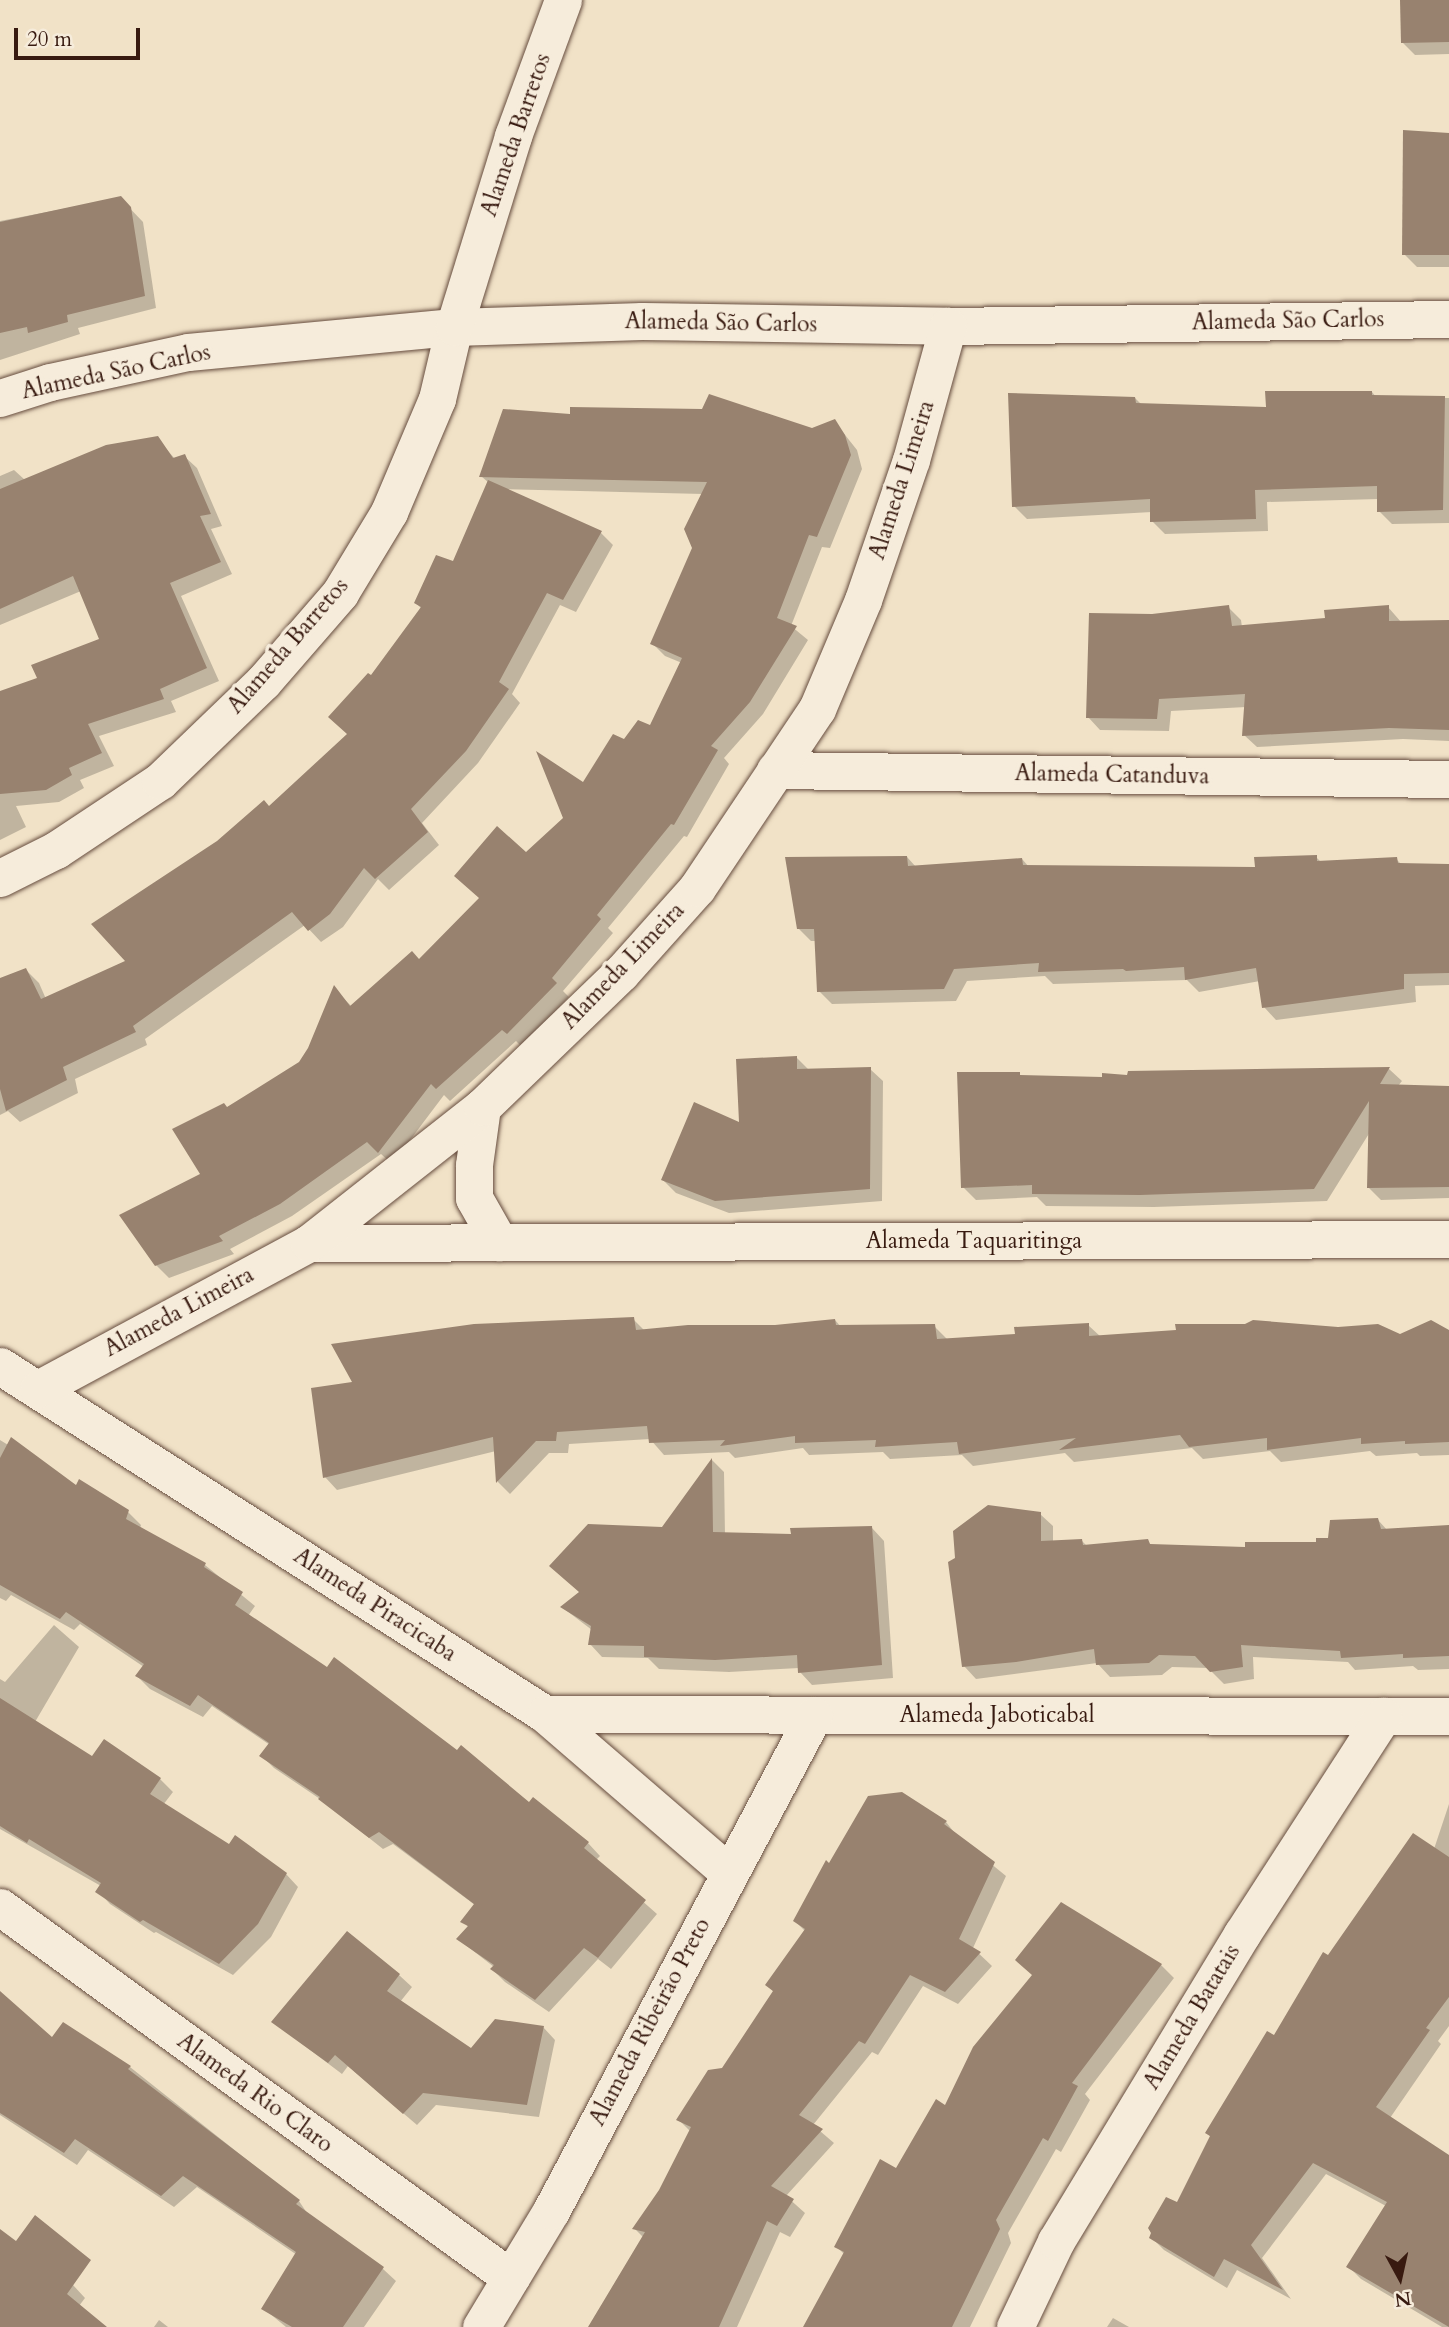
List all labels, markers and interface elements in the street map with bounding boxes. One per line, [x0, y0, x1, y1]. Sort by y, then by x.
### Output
scale bar [18, 14, 144, 58]
text: 20 m [27, 25, 72, 54]
street label: Alameda Barretos [475, 50, 557, 220]
street label: Alameda São Carlos [1192, 306, 1384, 336]
street label: Alameda São Carlos [625, 308, 817, 338]
street label: Alameda São Carlos [19, 338, 213, 406]
street label: Alameda Limeira [863, 397, 941, 563]
street label: Alameda Barretos [222, 573, 354, 719]
street label: Alameda Catanduva [1014, 760, 1210, 790]
street label: Alameda Limeira [556, 897, 690, 1035]
street label: Alameda Taquaritinga [866, 1227, 1082, 1255]
street label: Alameda Limeira [99, 1261, 259, 1363]
street label: Alameda Piracicaba [288, 1542, 462, 1668]
street label: Alameda Jaboticabal [899, 1701, 1095, 1729]
street label: Alameda Ribeirão Preto [584, 1913, 716, 2131]
street label: Alameda Batatais [1138, 1939, 1246, 2095]
street label: Alameda Rio Claro [172, 2027, 338, 2159]
north arrow [1365, 2243, 1435, 2313]
text: N [1393, 2285, 1413, 2313]

